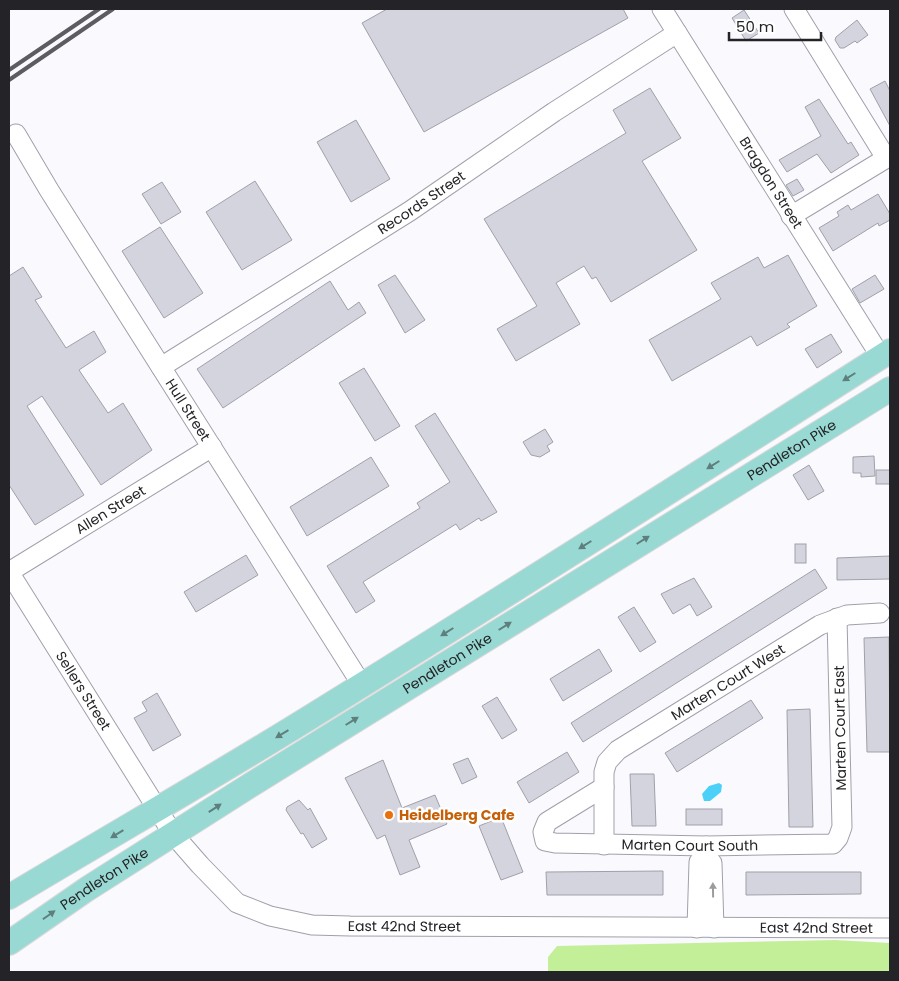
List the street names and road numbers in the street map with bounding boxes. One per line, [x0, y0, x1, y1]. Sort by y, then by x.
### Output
street label: Bragdon Street [735, 133, 808, 232]
street label: Records Street [374, 166, 469, 239]
street label: Hull Street [161, 375, 215, 445]
street label: Pendleton Pike [743, 415, 840, 485]
street label: Allen Street [72, 480, 149, 539]
street label: Pendleton Pike [399, 628, 496, 698]
street label: Marten Court West [667, 639, 789, 725]
street label: Sellers Street [51, 647, 116, 734]
street label: Marten Court East [829, 665, 851, 791]
street label: Marten Court South [622, 834, 758, 856]
street label: Pendleton Pike [56, 842, 153, 915]
street label: East 42nd Street [348, 916, 461, 936]
street label: East 42nd Street [760, 918, 873, 938]

